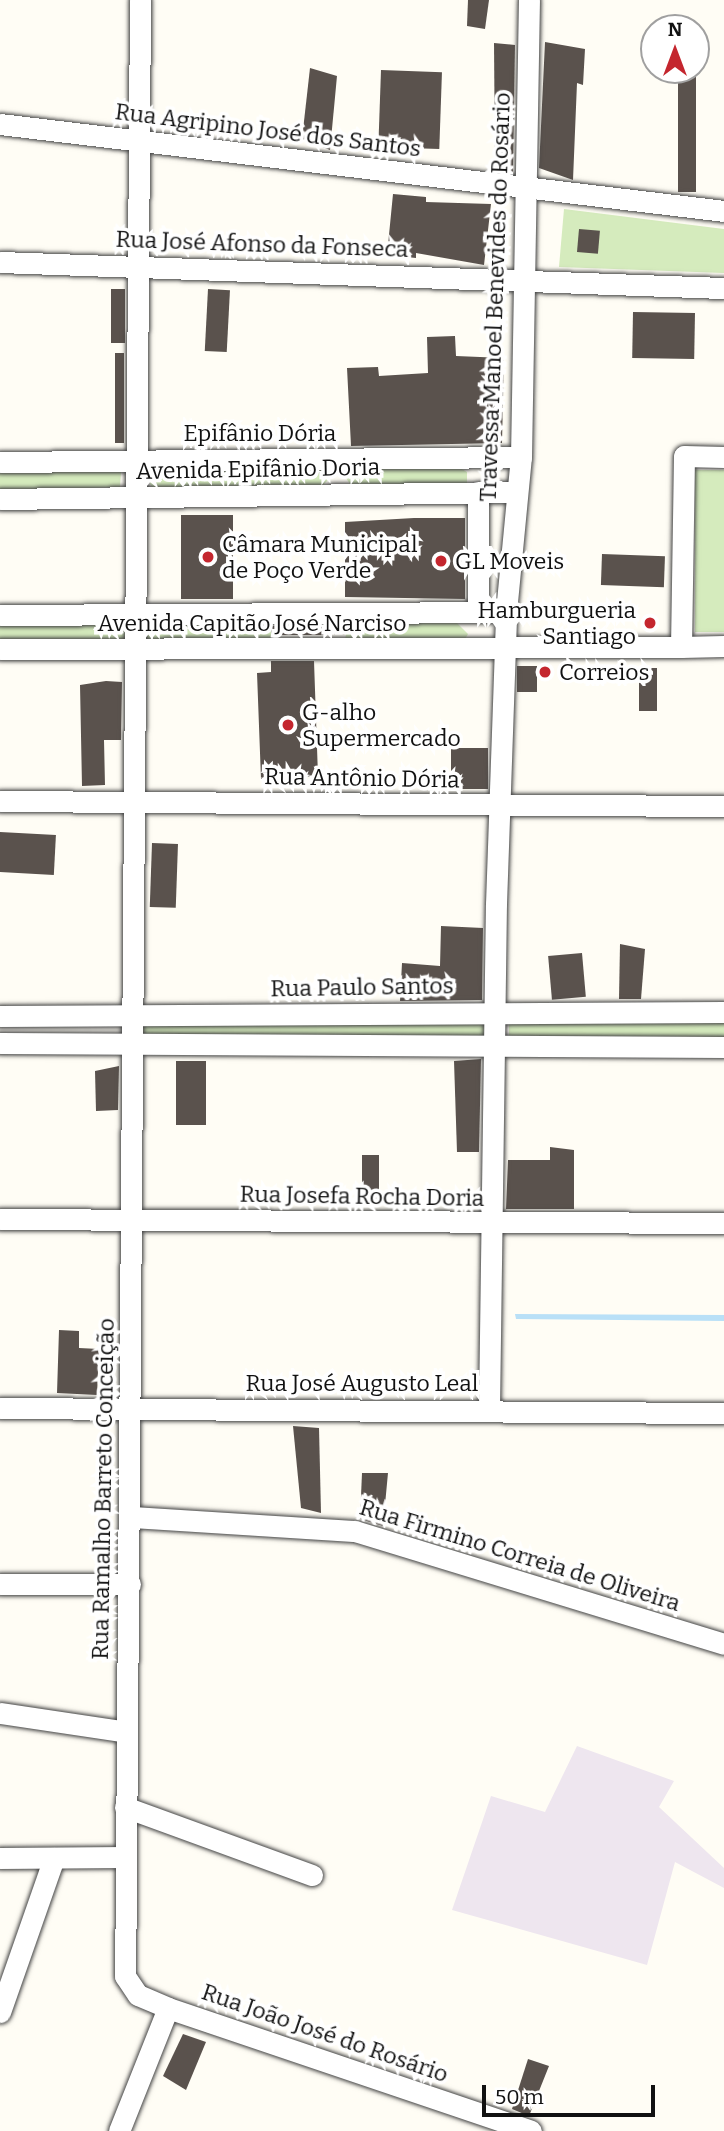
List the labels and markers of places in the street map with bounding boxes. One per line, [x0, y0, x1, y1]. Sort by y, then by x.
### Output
place label: Câmara Municipal de Poço Verde [222, 530, 418, 584]
place label: GL Moveis [455, 547, 564, 575]
marker: Câmara Municipal de Poço Verde [200, 549, 216, 565]
marker: GL Moveis [433, 553, 449, 569]
place label: Hamburgueria Santiago [478, 596, 636, 650]
marker: Hamburgueria Santiago [642, 615, 658, 631]
place label: Correios [559, 658, 650, 686]
marker: Correios [537, 664, 553, 680]
place label: G-alho Supermercado [302, 698, 461, 752]
marker: G-alho Supermercado [280, 717, 296, 733]

